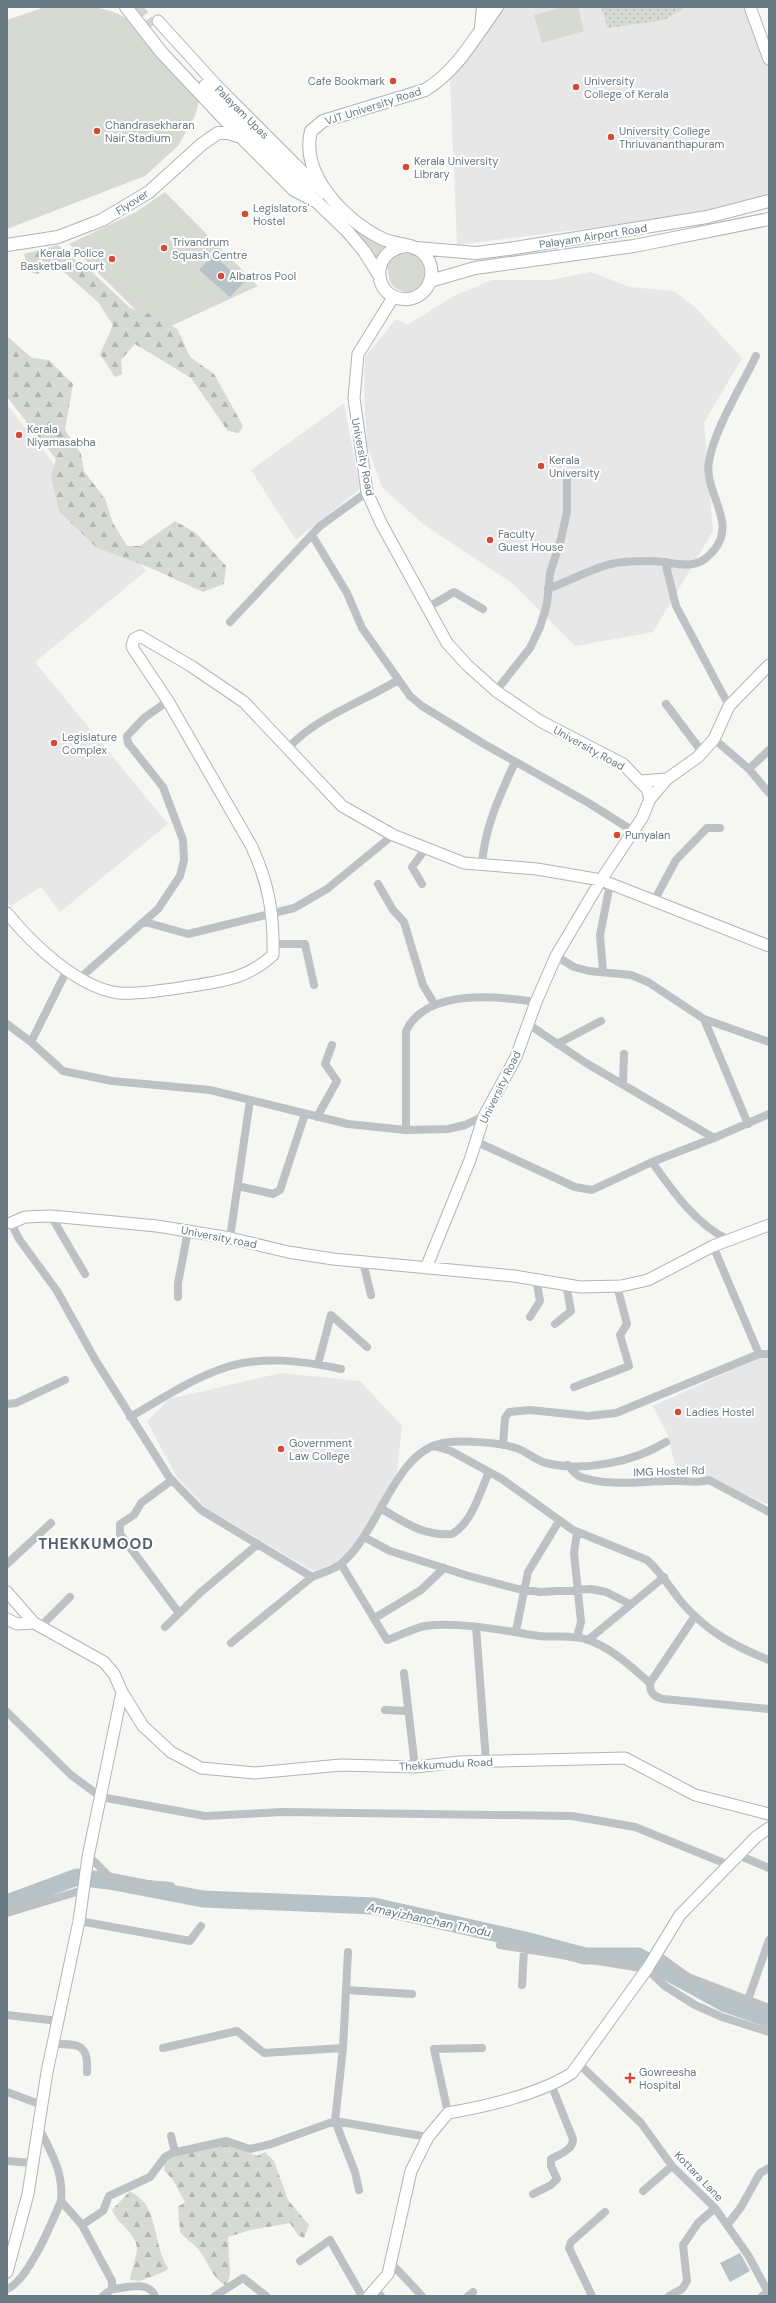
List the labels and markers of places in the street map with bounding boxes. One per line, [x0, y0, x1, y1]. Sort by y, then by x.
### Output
place label: Cafe Bookmark [308, 74, 385, 88]
place label: University College of Kerala [584, 74, 669, 101]
marker: Cafe Bookmark [388, 76, 398, 86]
marker: University College of Kerala [571, 82, 581, 92]
place label: Chandrasekharan Nair Stadium [105, 118, 194, 145]
place label: University College Thriuvananthapuram [619, 124, 724, 151]
marker: Chandrasekharan Nair Stadium [92, 126, 102, 136]
marker: University College Thriuvananthapuram [606, 132, 616, 142]
place label: Kerala University Library [414, 154, 498, 181]
marker: Kerala University Library [401, 162, 411, 172]
place label: Legislators' Hostel [253, 201, 310, 228]
marker: Legislators' Hostel [240, 209, 250, 219]
place label: Trivandrum Squash Centre [172, 235, 247, 262]
marker: Trivandrum Squash Centre [159, 243, 169, 253]
place label: Kerala Police Basketball Court [21, 246, 104, 273]
marker: Kerala Police Basketball Court [107, 254, 117, 264]
place label: Albatros Pool [229, 269, 296, 283]
marker: Albatros Pool [216, 271, 226, 281]
place label: Kerala Niyamasabha [27, 422, 96, 449]
marker: Kerala Niyamasabha [14, 430, 24, 440]
place label: Kerala University [549, 453, 600, 480]
marker: Kerala University [536, 461, 546, 471]
place label: Faculty Guest House [498, 527, 564, 554]
marker: Faculty Guest House [485, 535, 495, 545]
place label: Legislature Complex [62, 730, 117, 757]
marker: Legislature Complex [49, 738, 59, 748]
place label: Punyalan [625, 828, 670, 842]
marker: Punyalan [612, 830, 622, 840]
place label: Ladies Hostel [686, 1405, 754, 1419]
marker: Ladies Hostel [673, 1407, 683, 1417]
place label: Government Law College [289, 1436, 352, 1463]
marker: Government Law College [276, 1444, 286, 1454]
place label: Gowreesha Hospital [639, 2065, 696, 2092]
marker: Gowreesha Hospital [624, 2072, 636, 2084]

